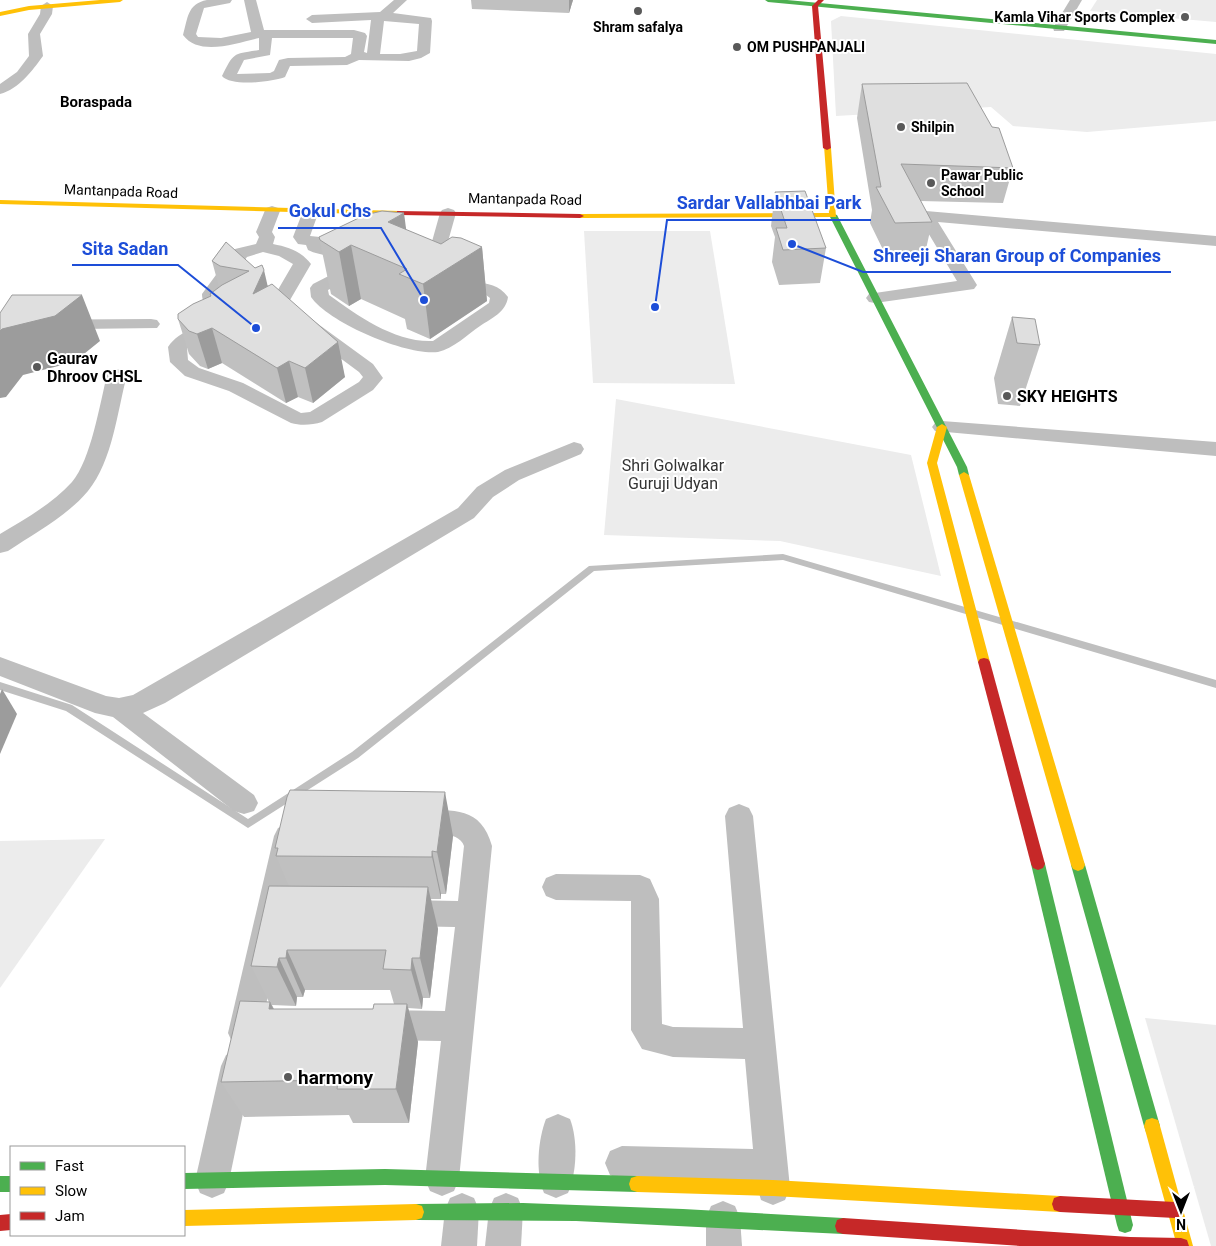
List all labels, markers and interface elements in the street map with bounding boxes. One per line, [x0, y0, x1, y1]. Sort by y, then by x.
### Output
marker: Shram safalya [632, 5, 644, 17]
place label: Kamla Vihar Sports Complex [994, 9, 1176, 25]
marker: Kamla Vihar Sports Complex [1179, 11, 1191, 23]
place label: Shram safalya [593, 19, 683, 35]
place label: OM PUSHPANJALI [747, 39, 865, 55]
marker: OM PUSHPANJALI [731, 41, 743, 53]
district label: Boraspada [60, 93, 132, 111]
place label: Shilpin [911, 119, 954, 135]
marker: Shilpin [895, 121, 907, 133]
place label: Pawar Public School [941, 167, 1023, 199]
marker: Pawar Public School [925, 177, 937, 189]
street label: Mantanpada Road [64, 181, 178, 201]
callout: Sardar Vallabhbai Park [667, 187, 871, 220]
street label: Mantanpada Road [468, 190, 582, 208]
text: Sardar Vallabhbai Park [677, 192, 862, 213]
callout: Gokul Chs [278, 195, 381, 228]
text: Gokul Chs [289, 200, 371, 221]
callout: Sita Sadan [72, 232, 178, 265]
text: Sita Sadan [82, 238, 168, 259]
callout: Shreeji Sharan Group of Companies [863, 239, 1171, 272]
text: Shreeji Sharan Group of Companies [873, 245, 1161, 266]
place label: Gaurav Dhroov CHSL [47, 349, 143, 386]
marker: Gaurav Dhroov CHSL [31, 361, 43, 373]
place label: SKY HEIGHTS [1017, 387, 1118, 406]
marker: SKY HEIGHTS [1001, 390, 1013, 402]
park label: Shri Golwalkar Guruji Udyan [622, 456, 725, 493]
place label: harmony [298, 1066, 374, 1089]
marker: harmony [282, 1071, 294, 1083]
legend [10, 1146, 185, 1236]
text: Fast [55, 1157, 84, 1175]
text: Slow [55, 1182, 87, 1200]
north arrow [1156, 1186, 1206, 1236]
text: Jam [55, 1207, 85, 1225]
text: N [1176, 1216, 1186, 1232]

